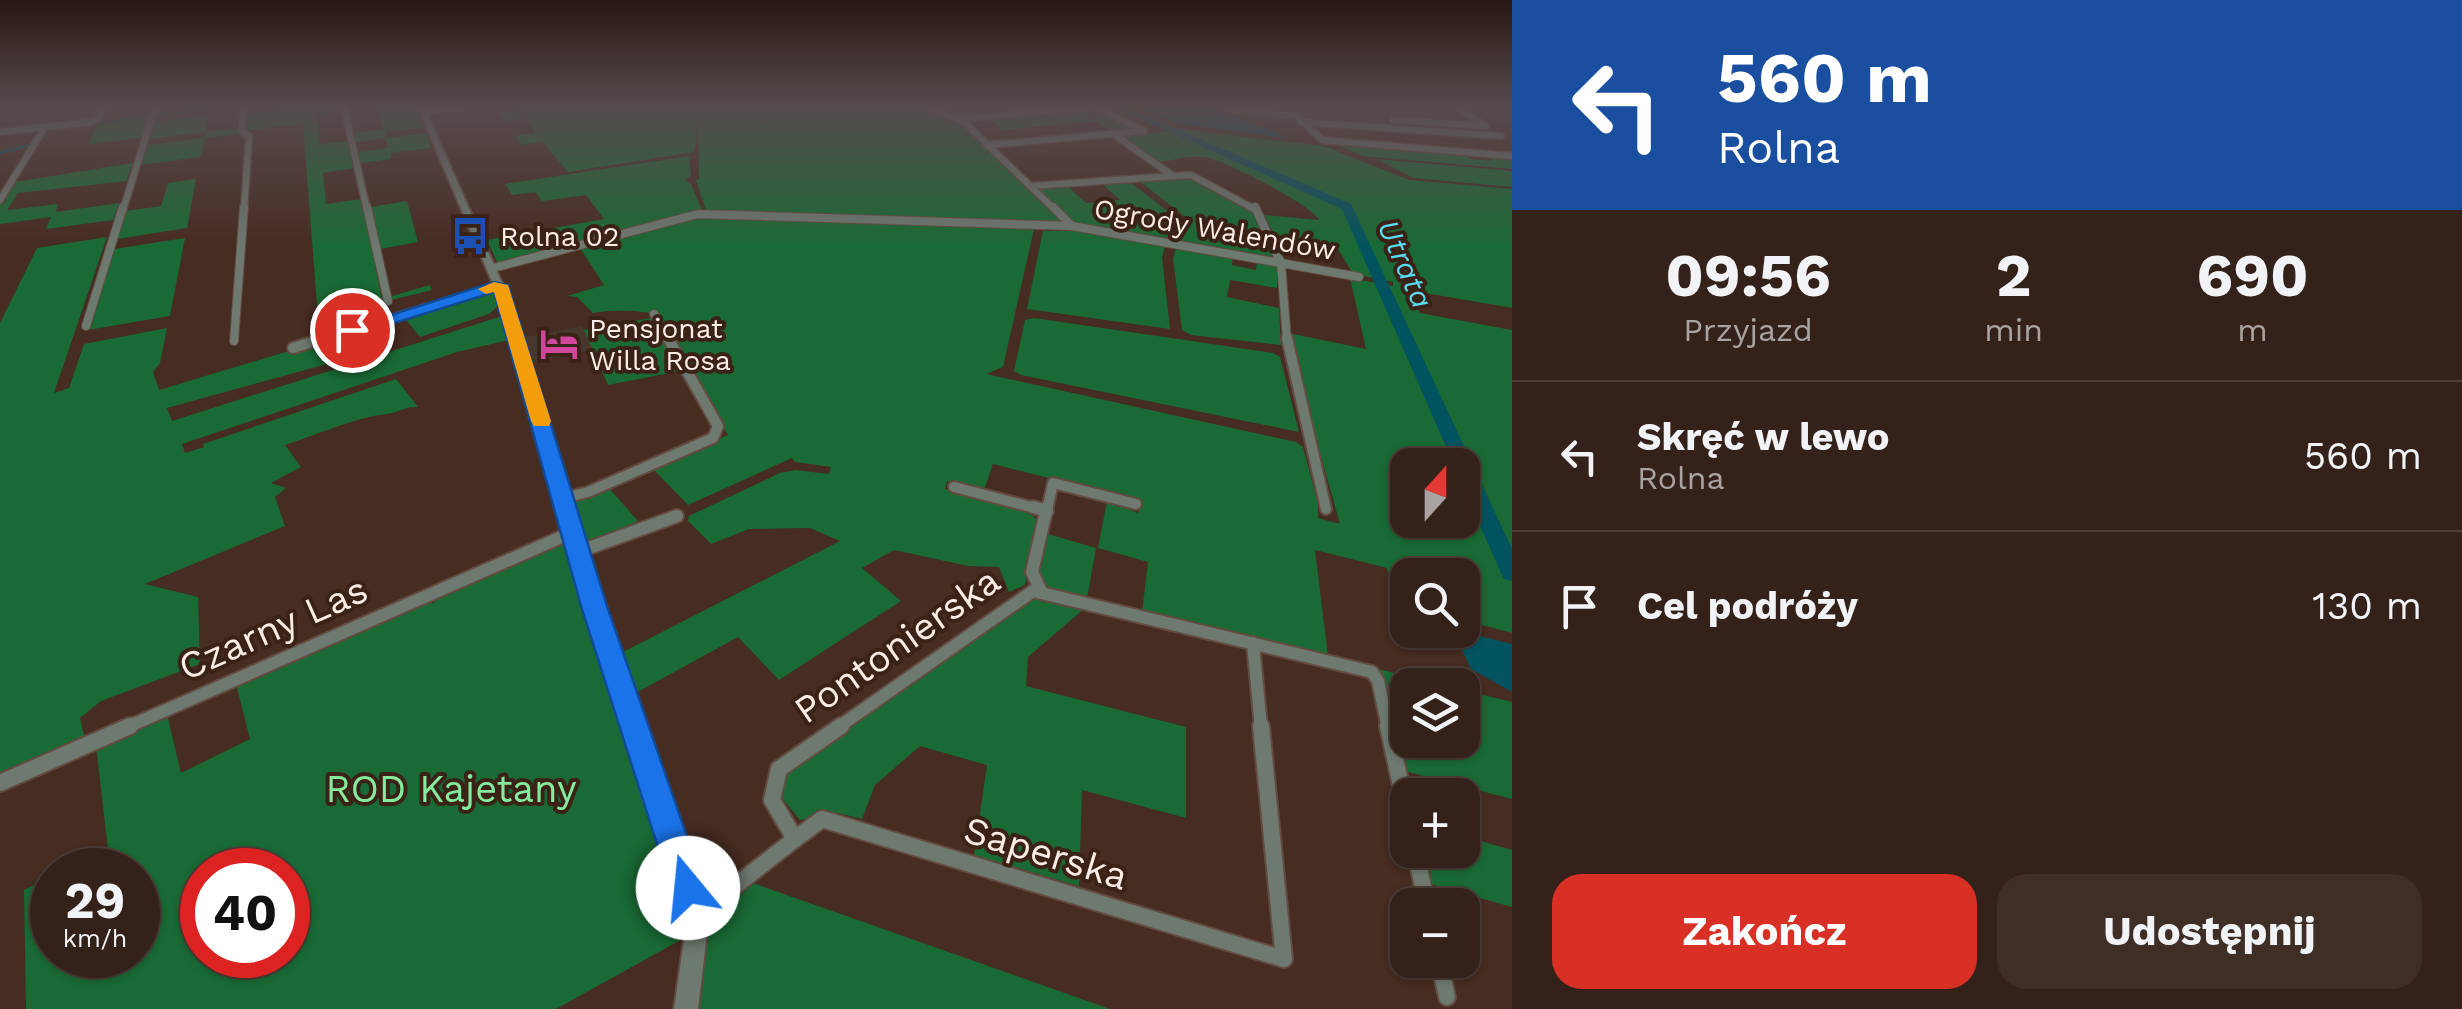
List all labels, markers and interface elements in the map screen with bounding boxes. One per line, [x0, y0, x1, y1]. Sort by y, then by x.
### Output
text: 560 m [1717, 37, 1932, 119]
icon: left [1552, 40, 1682, 170]
text: Rolna [1717, 121, 1840, 174]
street label: Ogrody Walendów [1092, 192, 1338, 267]
water label: Utrata [1371, 214, 1440, 313]
bus stop icon: Rolna 02 [449, 215, 491, 257]
place label: Rolna 02 [500, 220, 619, 253]
text: 09:56 [1665, 240, 1831, 311]
text: 2 [1996, 240, 2031, 311]
text: 690 [2196, 240, 2309, 311]
pin [310, 288, 395, 373]
icon: arrive [325, 303, 380, 358]
text: Przyjazd [1683, 311, 1813, 349]
text: min [1984, 311, 2043, 349]
text: m [2237, 311, 2268, 349]
place label: Pensjonat Willa Rosa [589, 312, 731, 377]
hotel icon: Pensjonat Willa Rosa [538, 323, 580, 365]
text: Skręć w lewo [1637, 415, 1890, 459]
icon: left [1552, 429, 1607, 484]
text: 560 m [2304, 434, 2422, 478]
north arrow [1390, 448, 1480, 538]
map controls [1390, 448, 1480, 978]
text: Rolna [1637, 459, 1725, 497]
street label: Pontonierska [786, 558, 1008, 732]
button: search [1390, 558, 1480, 648]
street label: Czarny Las [172, 567, 374, 689]
icon: arrive [1552, 579, 1607, 634]
text: Cel podróży [1637, 584, 1858, 628]
text: 130 m [2312, 584, 2422, 628]
button: layers [1390, 668, 1480, 758]
park label: ROD Kajetany [325, 767, 577, 811]
button: + [1390, 778, 1480, 868]
street label: Saperska [959, 807, 1133, 899]
position arrow [636, 836, 740, 940]
speed limit sign: 40 [180, 848, 310, 978]
text: 29 [65, 871, 125, 930]
button: Zakończ [1552, 874, 1977, 989]
button: Udostępnij [1997, 874, 2422, 989]
button: − [1390, 888, 1480, 978]
text: km/h [63, 924, 127, 953]

